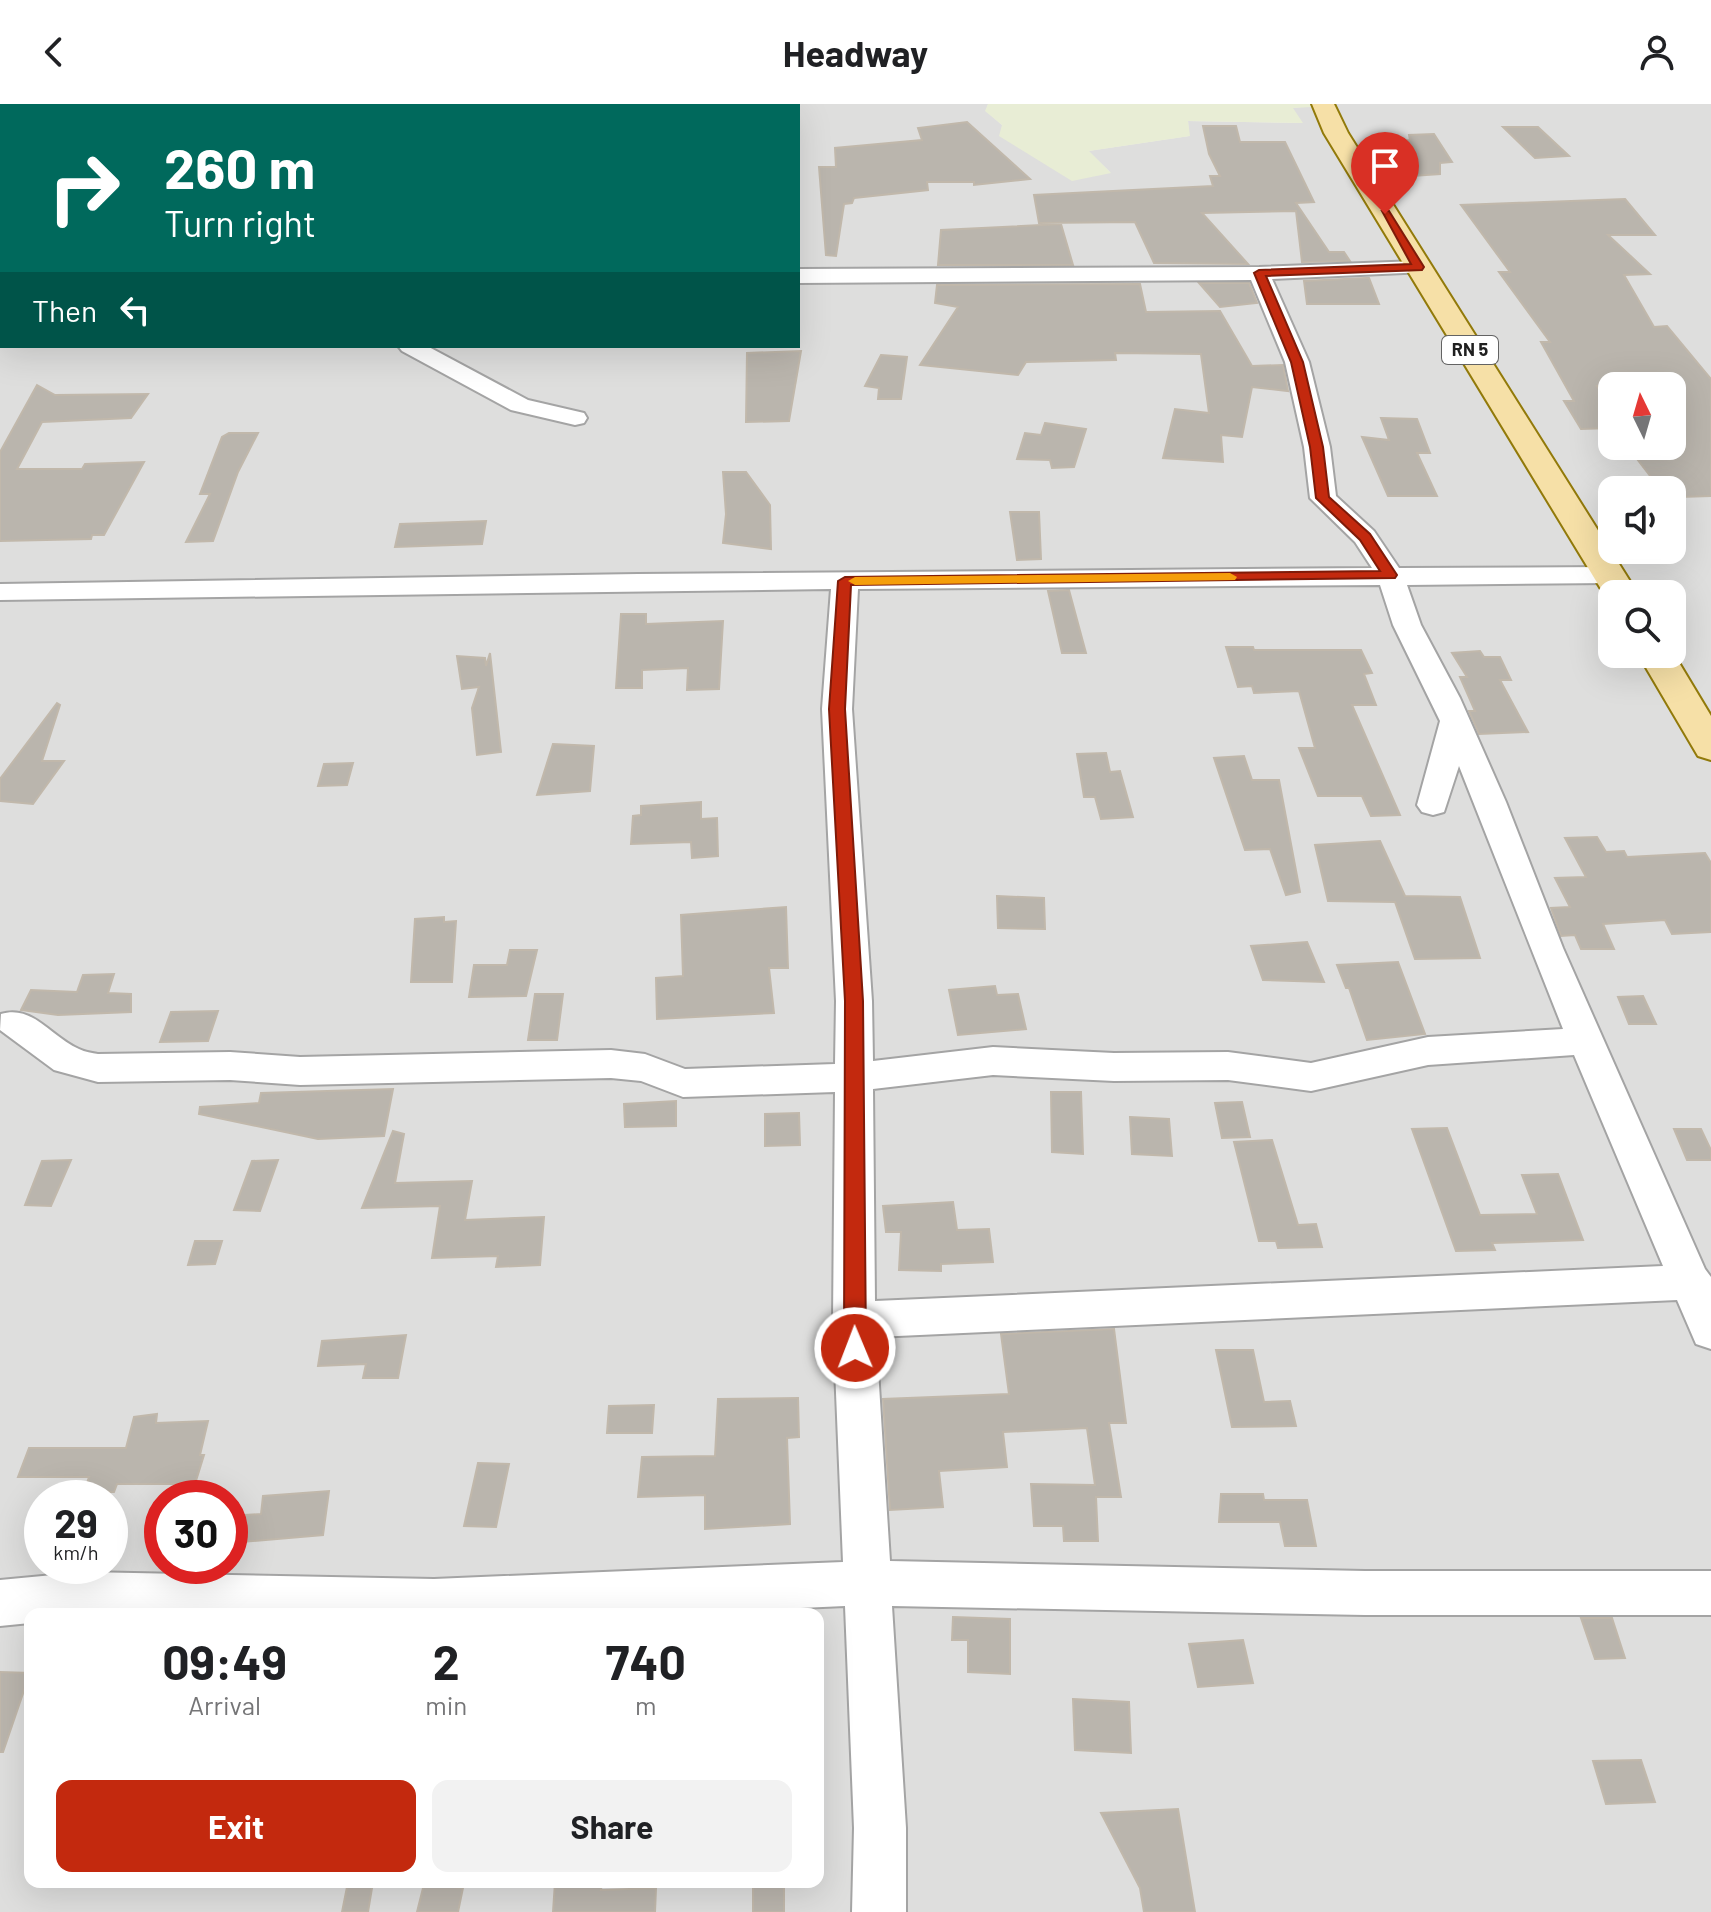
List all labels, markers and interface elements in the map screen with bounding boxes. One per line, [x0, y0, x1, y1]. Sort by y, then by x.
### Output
icon: back [32, 30, 76, 74]
icon: person [1635, 30, 1679, 74]
text: Headway [783, 31, 928, 74]
pin [1351, 132, 1419, 214]
text: 260 m [164, 133, 315, 200]
icon: right [32, 136, 136, 240]
icon: arrive [1363, 144, 1407, 188]
text: Turn right [164, 201, 316, 244]
icon: left [113, 288, 157, 332]
text: Then [32, 292, 97, 328]
road number: RN 5 [1442, 336, 1498, 364]
north arrow [1598, 372, 1686, 460]
map controls [1598, 372, 1686, 668]
button: sound [1598, 476, 1686, 564]
button: search [1598, 580, 1686, 668]
position arrow [813, 1306, 897, 1390]
speed limit sign: 30 [144, 1480, 248, 1584]
text: 29 [54, 1498, 98, 1546]
text: km/h [53, 1540, 99, 1564]
text: 09:49 [162, 1632, 287, 1690]
text: 2 [433, 1632, 460, 1690]
text: 740 [606, 1632, 686, 1690]
text: Arrival [188, 1689, 261, 1720]
text: min [425, 1689, 467, 1720]
text: m [635, 1689, 656, 1720]
button: Exit [56, 1780, 416, 1872]
button: Share [432, 1780, 792, 1872]

